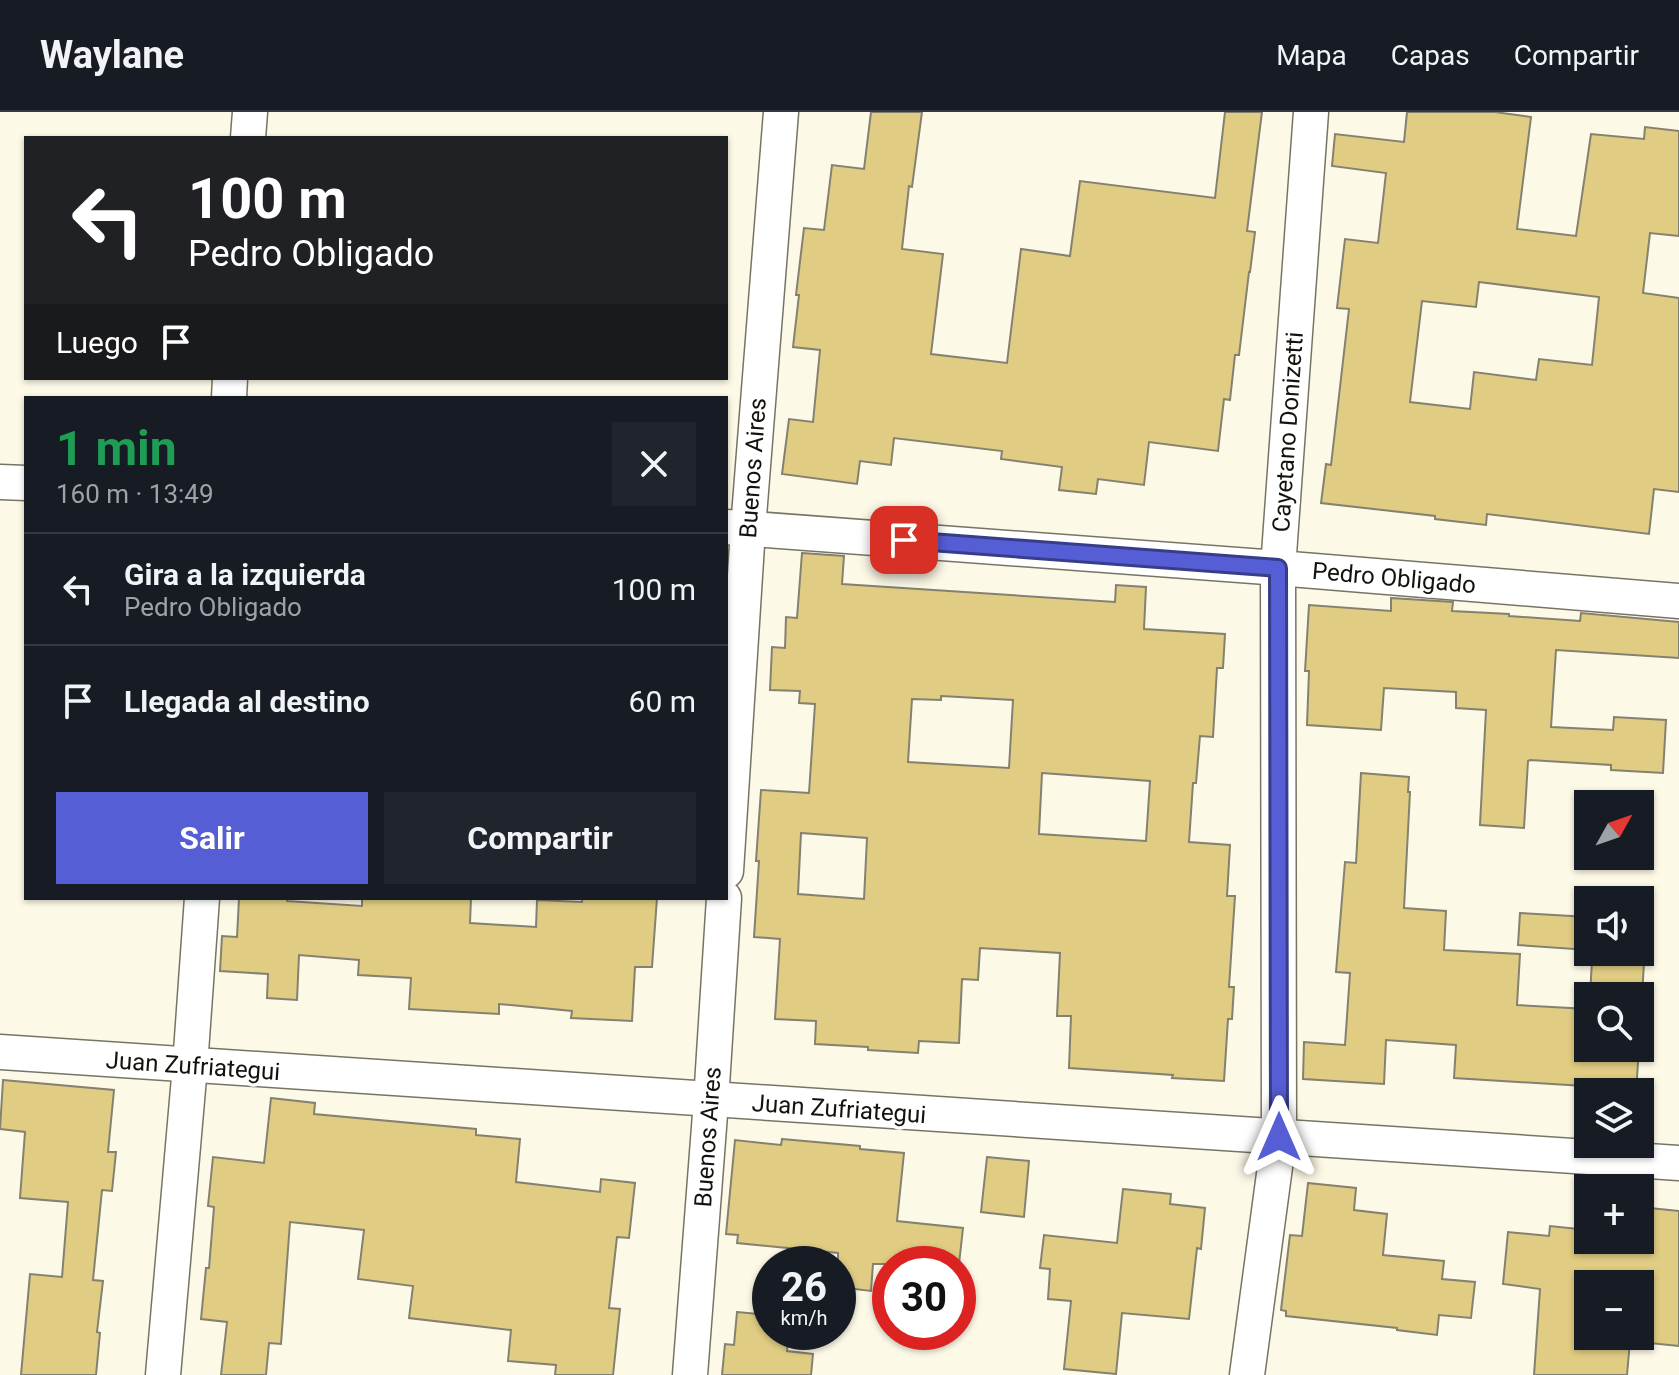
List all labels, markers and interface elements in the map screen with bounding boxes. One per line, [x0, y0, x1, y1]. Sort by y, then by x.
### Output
text: Waylane [40, 33, 184, 77]
text: Mapa [1276, 39, 1347, 72]
text: Capas [1391, 39, 1470, 72]
text: Compartir [1514, 39, 1639, 72]
text: 100 m [188, 166, 347, 232]
icon: left [56, 168, 160, 272]
text: Pedro Obligado [188, 233, 434, 275]
icon: arrive [154, 320, 198, 364]
text: Luego [56, 325, 138, 360]
street label: Cayetano Donizetti [1267, 331, 1309, 533]
street label: Buenos Aires [734, 397, 772, 539]
text: 1 min [56, 420, 177, 477]
button: close [612, 422, 696, 506]
text: 160 m · 13:49 [56, 479, 214, 509]
pin [870, 506, 938, 574]
icon: arrive [882, 518, 926, 562]
text: Gira a la izquierda [124, 557, 366, 592]
street label: Pedro Obligado [1311, 557, 1477, 599]
icon: left [56, 567, 100, 611]
text: 100 m [612, 572, 696, 607]
text: Pedro Obligado [124, 592, 302, 622]
icon: arrive [56, 679, 100, 723]
text: Llegada al destino [124, 684, 370, 719]
text: 60 m [629, 684, 696, 719]
north arrow [1574, 790, 1654, 870]
map controls [1574, 790, 1654, 1350]
button: Salir [56, 792, 368, 884]
button: Compartir [384, 792, 696, 884]
button: sound [1574, 886, 1654, 966]
button: search [1574, 982, 1654, 1062]
street label: Juan Zufriategui [105, 1046, 281, 1086]
street label: Buenos Aires [689, 1066, 727, 1208]
button: layers [1574, 1078, 1654, 1158]
street label: Juan Zufriategui [751, 1089, 927, 1129]
position arrow [1237, 1095, 1321, 1179]
button: + [1574, 1174, 1654, 1254]
speed limit sign: 30 [872, 1246, 976, 1350]
text: 26 [781, 1264, 827, 1311]
button: − [1574, 1270, 1654, 1350]
text: km/h [781, 1306, 827, 1330]

